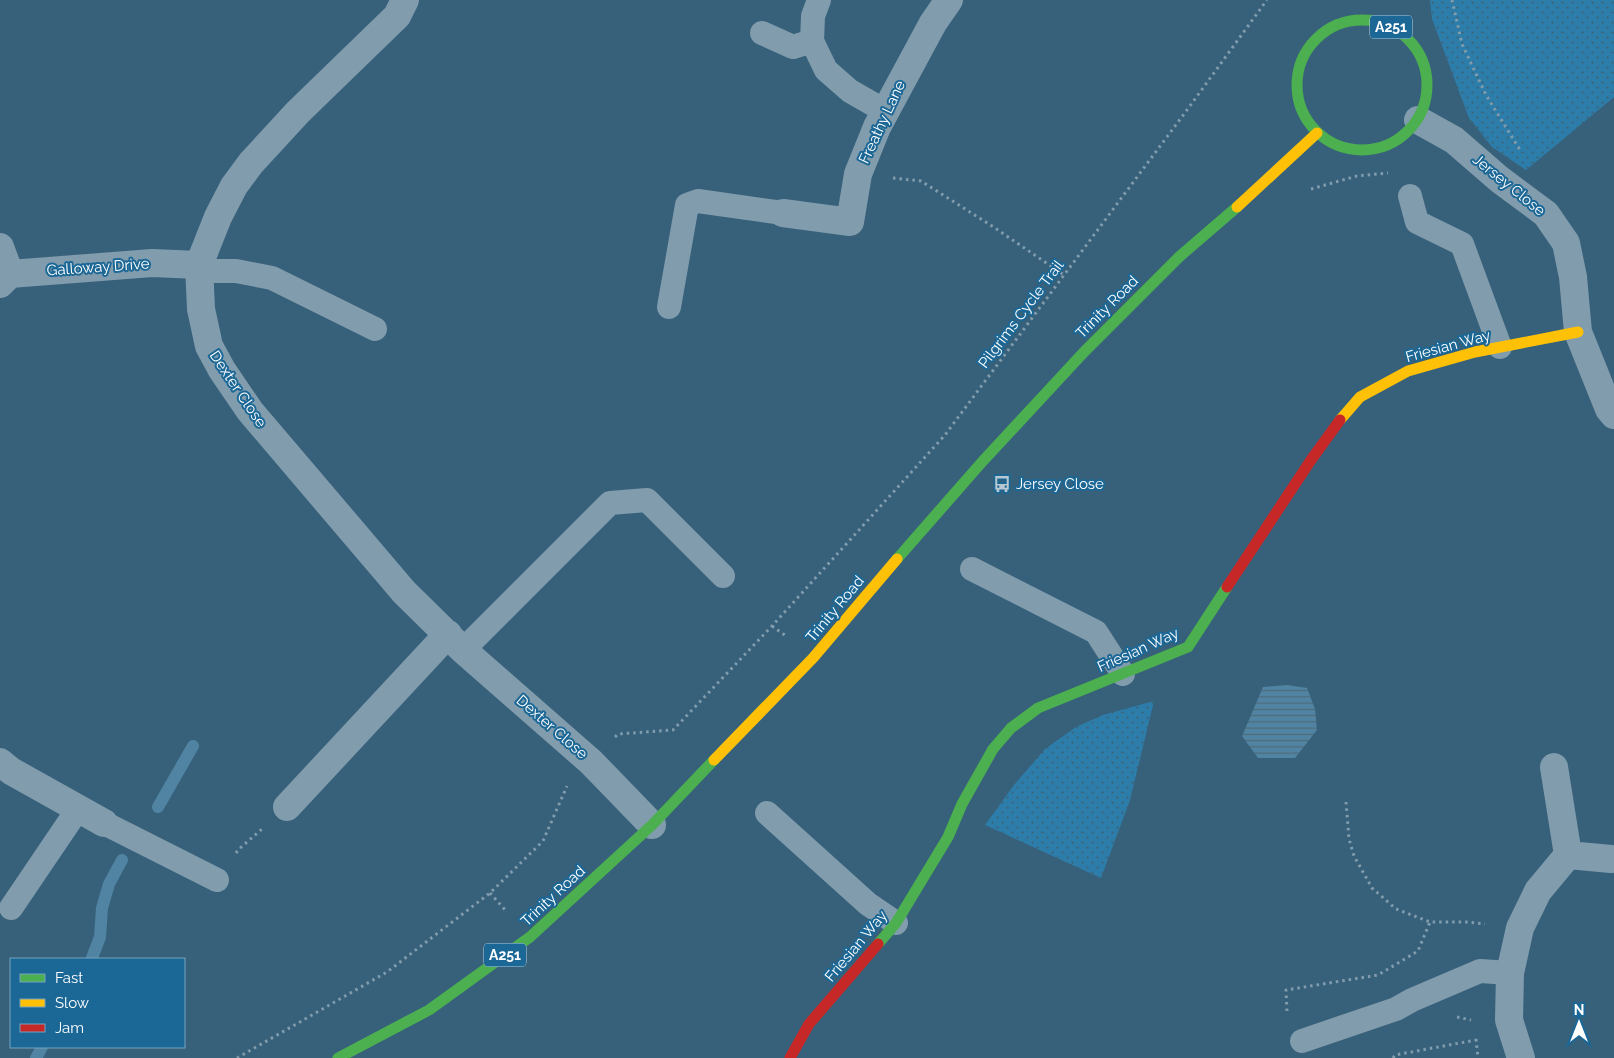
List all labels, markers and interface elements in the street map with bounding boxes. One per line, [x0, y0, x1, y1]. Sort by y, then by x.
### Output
road number: A251 [1370, 16, 1412, 38]
street label: Freathy Lane [855, 77, 909, 167]
street label: Jersey Close [1469, 150, 1549, 220]
street label: Galloway Drive [46, 254, 150, 280]
street label: Pilgrims Cycle Trail [975, 256, 1068, 372]
street label: Trinity Road [1072, 272, 1142, 342]
street label: Friesian Way [1404, 326, 1492, 366]
street label: Dexter Close [206, 347, 270, 431]
bus stop icon: Jersey Close [992, 474, 1012, 494]
place label: Jersey Close [1016, 475, 1104, 493]
street label: Trinity Road [802, 572, 868, 646]
street label: Friesian Way [1094, 624, 1182, 676]
street label: Dexter Close [513, 691, 591, 763]
street label: Trinity Road [517, 862, 589, 930]
street label: Friesian Way [821, 907, 891, 985]
road number: A251 [484, 944, 526, 966]
legend [10, 958, 185, 1048]
text: Fast [55, 969, 83, 987]
text: Slow [55, 994, 89, 1012]
north arrow [1554, 998, 1604, 1048]
text: N [1574, 1002, 1584, 1018]
text: Jam [55, 1019, 84, 1037]

